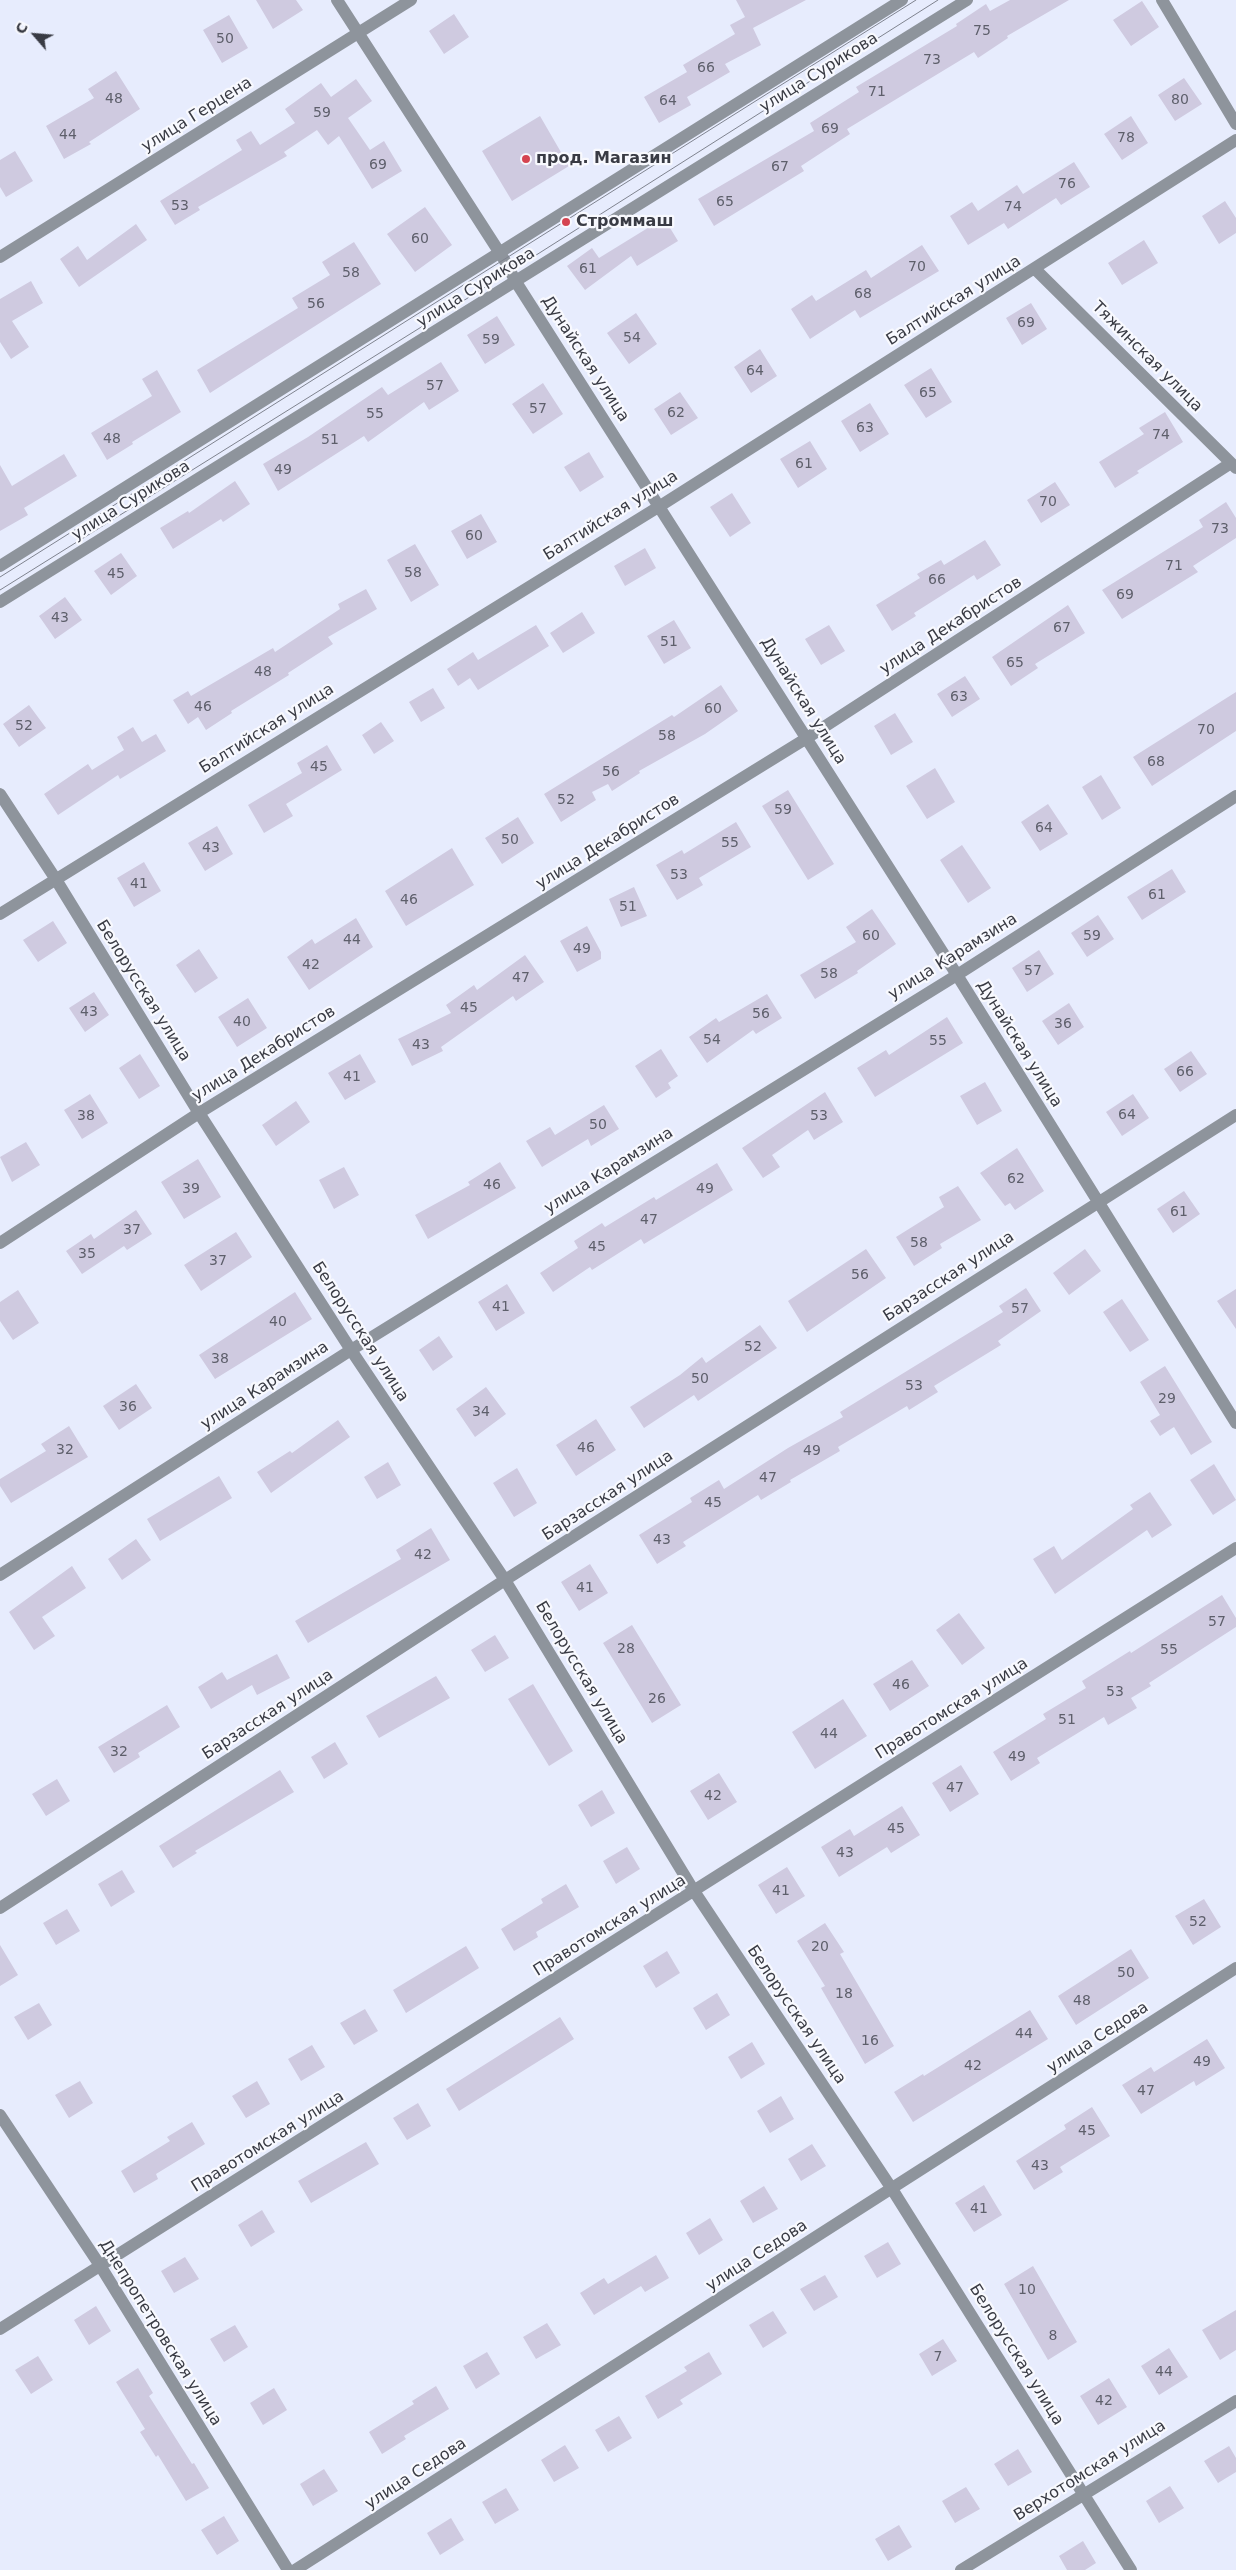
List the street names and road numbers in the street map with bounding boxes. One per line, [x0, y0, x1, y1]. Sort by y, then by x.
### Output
street label: улица Сурикова [756, 29, 882, 117]
street label: улица Герцена [138, 73, 256, 157]
street label: улица Сурикова [413, 244, 539, 332]
street label: Балтийская улица [883, 252, 1025, 350]
street label: Дунайская улица [537, 292, 633, 426]
street label: Тяжинская улица [1088, 298, 1206, 416]
street label: улица Сурикова [68, 457, 194, 545]
street label: Балтийская улица [540, 467, 682, 565]
street label: улица Декабристов [876, 573, 1026, 679]
street label: Дунайская улица [756, 634, 850, 768]
street label: Балтийская улица [196, 680, 338, 778]
street label: улица Декабристов [533, 790, 683, 894]
street label: улица Карамзина [885, 910, 1021, 1004]
street label: Белорусская улица [92, 917, 194, 1065]
street label: Дунайская улица [972, 977, 1066, 1111]
street label: улица Декабристов [189, 1002, 339, 1106]
street label: улица Карамзина [541, 1124, 677, 1218]
street label: Барзасская улица [880, 1228, 1018, 1326]
street label: Белорусская улица [308, 1258, 412, 1406]
street label: улица Карамзина [198, 1338, 332, 1434]
street label: Барзасская улица [539, 1447, 677, 1545]
street label: Белорусская улица [531, 1598, 631, 1748]
street label: Правотомская улица [872, 1654, 1032, 1764]
street label: Барзасская улица [199, 1666, 337, 1764]
street label: Правотомская улица [530, 1871, 690, 1981]
street label: Белорусская улица [742, 1942, 850, 2088]
street label: улица Седова [1044, 1998, 1152, 2078]
street label: Правотомская улица [188, 2087, 348, 2197]
street label: улица Седова [703, 2216, 811, 2296]
street label: Днепропетровская улица [95, 2236, 225, 2430]
street label: Белорусская улица [965, 2281, 1067, 2429]
street label: Верхотомская улица [1011, 2416, 1169, 2526]
street label: улица Седова [362, 2434, 470, 2514]

